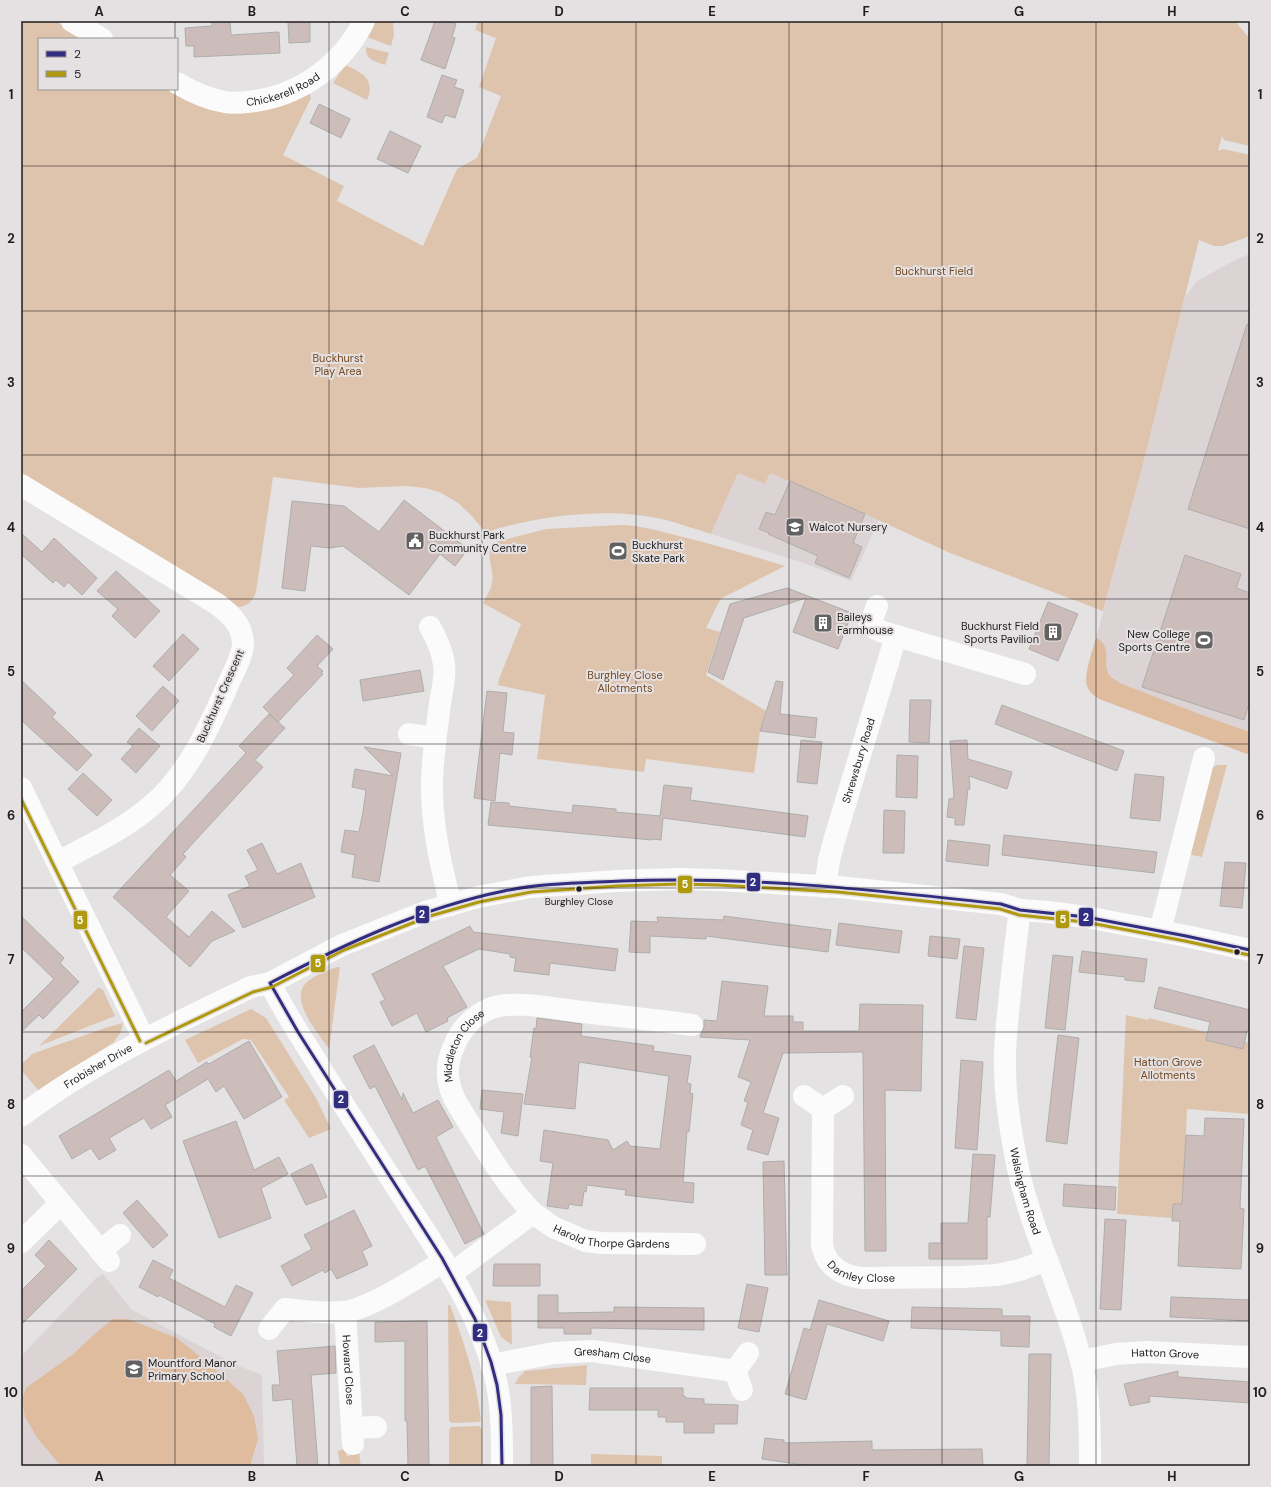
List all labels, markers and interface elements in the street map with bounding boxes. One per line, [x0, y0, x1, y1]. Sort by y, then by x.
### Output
text: A [94, 3, 104, 20]
text: B [248, 3, 256, 20]
text: C [400, 3, 410, 20]
text: D [554, 3, 564, 20]
text: E [708, 3, 716, 20]
text: F [862, 3, 870, 20]
text: G [1014, 3, 1024, 20]
text: H [1167, 3, 1177, 20]
legend [38, 38, 178, 90]
text: 2 [74, 46, 81, 62]
text: 5 [74, 66, 81, 82]
street label: Chickerell Road [245, 69, 322, 109]
text: 1 [9, 86, 13, 103]
text: 1 [1258, 86, 1262, 103]
text: 2 [7, 230, 15, 247]
text: 2 [1256, 230, 1264, 247]
park label: Buckhurst Field [895, 264, 973, 278]
park label: Buckhurst Play Area [312, 351, 364, 378]
text: 3 [7, 374, 15, 391]
text: 3 [1256, 374, 1264, 391]
school or university icon: Walcot Nursery [784, 516, 806, 538]
text: 4 [7, 519, 15, 536]
text: 4 [1256, 519, 1264, 536]
place label: Walcot Nursery [809, 520, 887, 534]
place label: Buckhurst Park Community Centre [429, 528, 527, 555]
public building icon: Buckhurst Park Community Centre [404, 530, 426, 552]
place label: Buckhurst Skate Park [632, 538, 685, 565]
sports icon: Buckhurst Skate Park [607, 540, 629, 562]
place label: Baileys Farmhouse [837, 610, 893, 637]
building icon: Baileys Farmhouse [812, 612, 834, 634]
place label: Buckhurst Field Sports Pavilion [961, 619, 1039, 646]
building icon: Buckhurst Field Sports Pavilion [1042, 621, 1064, 643]
place label: New College Sports Centre [1119, 627, 1190, 654]
sports icon: New College Sports Centre [1193, 629, 1215, 651]
street label: Buckhurst Crescent [193, 647, 247, 745]
text: 5 [7, 663, 15, 680]
text: 5 [1256, 663, 1264, 680]
park label: Burghley Close Allotments [587, 668, 663, 695]
street label: Shrewsbury Road [839, 716, 878, 805]
text: 6 [7, 807, 15, 824]
text: 6 [1256, 807, 1264, 824]
line badge: 2 [746, 872, 761, 892]
line badge: 5 [677, 875, 693, 894]
text: 2 [750, 875, 756, 889]
text: 5 [682, 877, 689, 891]
marker: Burghley Close [574, 884, 584, 894]
place label: Burghley Close [545, 895, 614, 908]
line badge: 2 [415, 905, 430, 924]
text: 2 [419, 907, 425, 921]
line badge: 2 [1078, 907, 1094, 927]
line badge: 5 [73, 910, 88, 930]
line badge: 5 [1055, 910, 1070, 929]
text: 2 [1083, 910, 1089, 924]
text: 5 [1060, 912, 1067, 926]
text: 5 [77, 913, 84, 927]
unlabelled marker [1232, 947, 1242, 957]
text: 7 [8, 951, 15, 968]
text: 7 [1257, 951, 1264, 968]
line badge: 5 [310, 954, 326, 973]
text: 5 [315, 956, 322, 970]
street label: Middleton Close [441, 1006, 487, 1083]
street label: Frobisher Drive [61, 1040, 135, 1091]
park label: Hatton Grove Allotments [1134, 1055, 1202, 1082]
line badge: 2 [333, 1090, 349, 1109]
text: 2 [338, 1092, 344, 1106]
text: 8 [7, 1096, 15, 1113]
text: 8 [1256, 1096, 1264, 1113]
street label: Walsingham Road [1007, 1146, 1044, 1237]
street label: Harold Thorpe Gardens [551, 1221, 670, 1251]
text: 9 [7, 1240, 15, 1257]
text: 9 [1256, 1240, 1264, 1257]
street label: Darnley Close [824, 1257, 895, 1285]
line badge: 2 [472, 1323, 488, 1342]
text: 2 [477, 1326, 483, 1340]
street label: Howard Close [339, 1334, 358, 1405]
street label: Gresham Close [574, 1344, 652, 1366]
street label: Hatton Grove [1131, 1345, 1199, 1362]
place label: Mountford Manor Primary School [148, 1356, 237, 1383]
school or university icon: Mountford Manor Primary School [123, 1358, 145, 1380]
text: 10 [4, 1384, 18, 1401]
text: 10 [1253, 1384, 1267, 1401]
text: A [94, 1468, 104, 1485]
text: B [248, 1468, 256, 1485]
text: C [400, 1468, 410, 1485]
text: D [554, 1468, 564, 1485]
text: E [708, 1468, 716, 1485]
text: F [862, 1468, 870, 1485]
text: G [1014, 1468, 1024, 1485]
text: H [1167, 1468, 1177, 1485]

